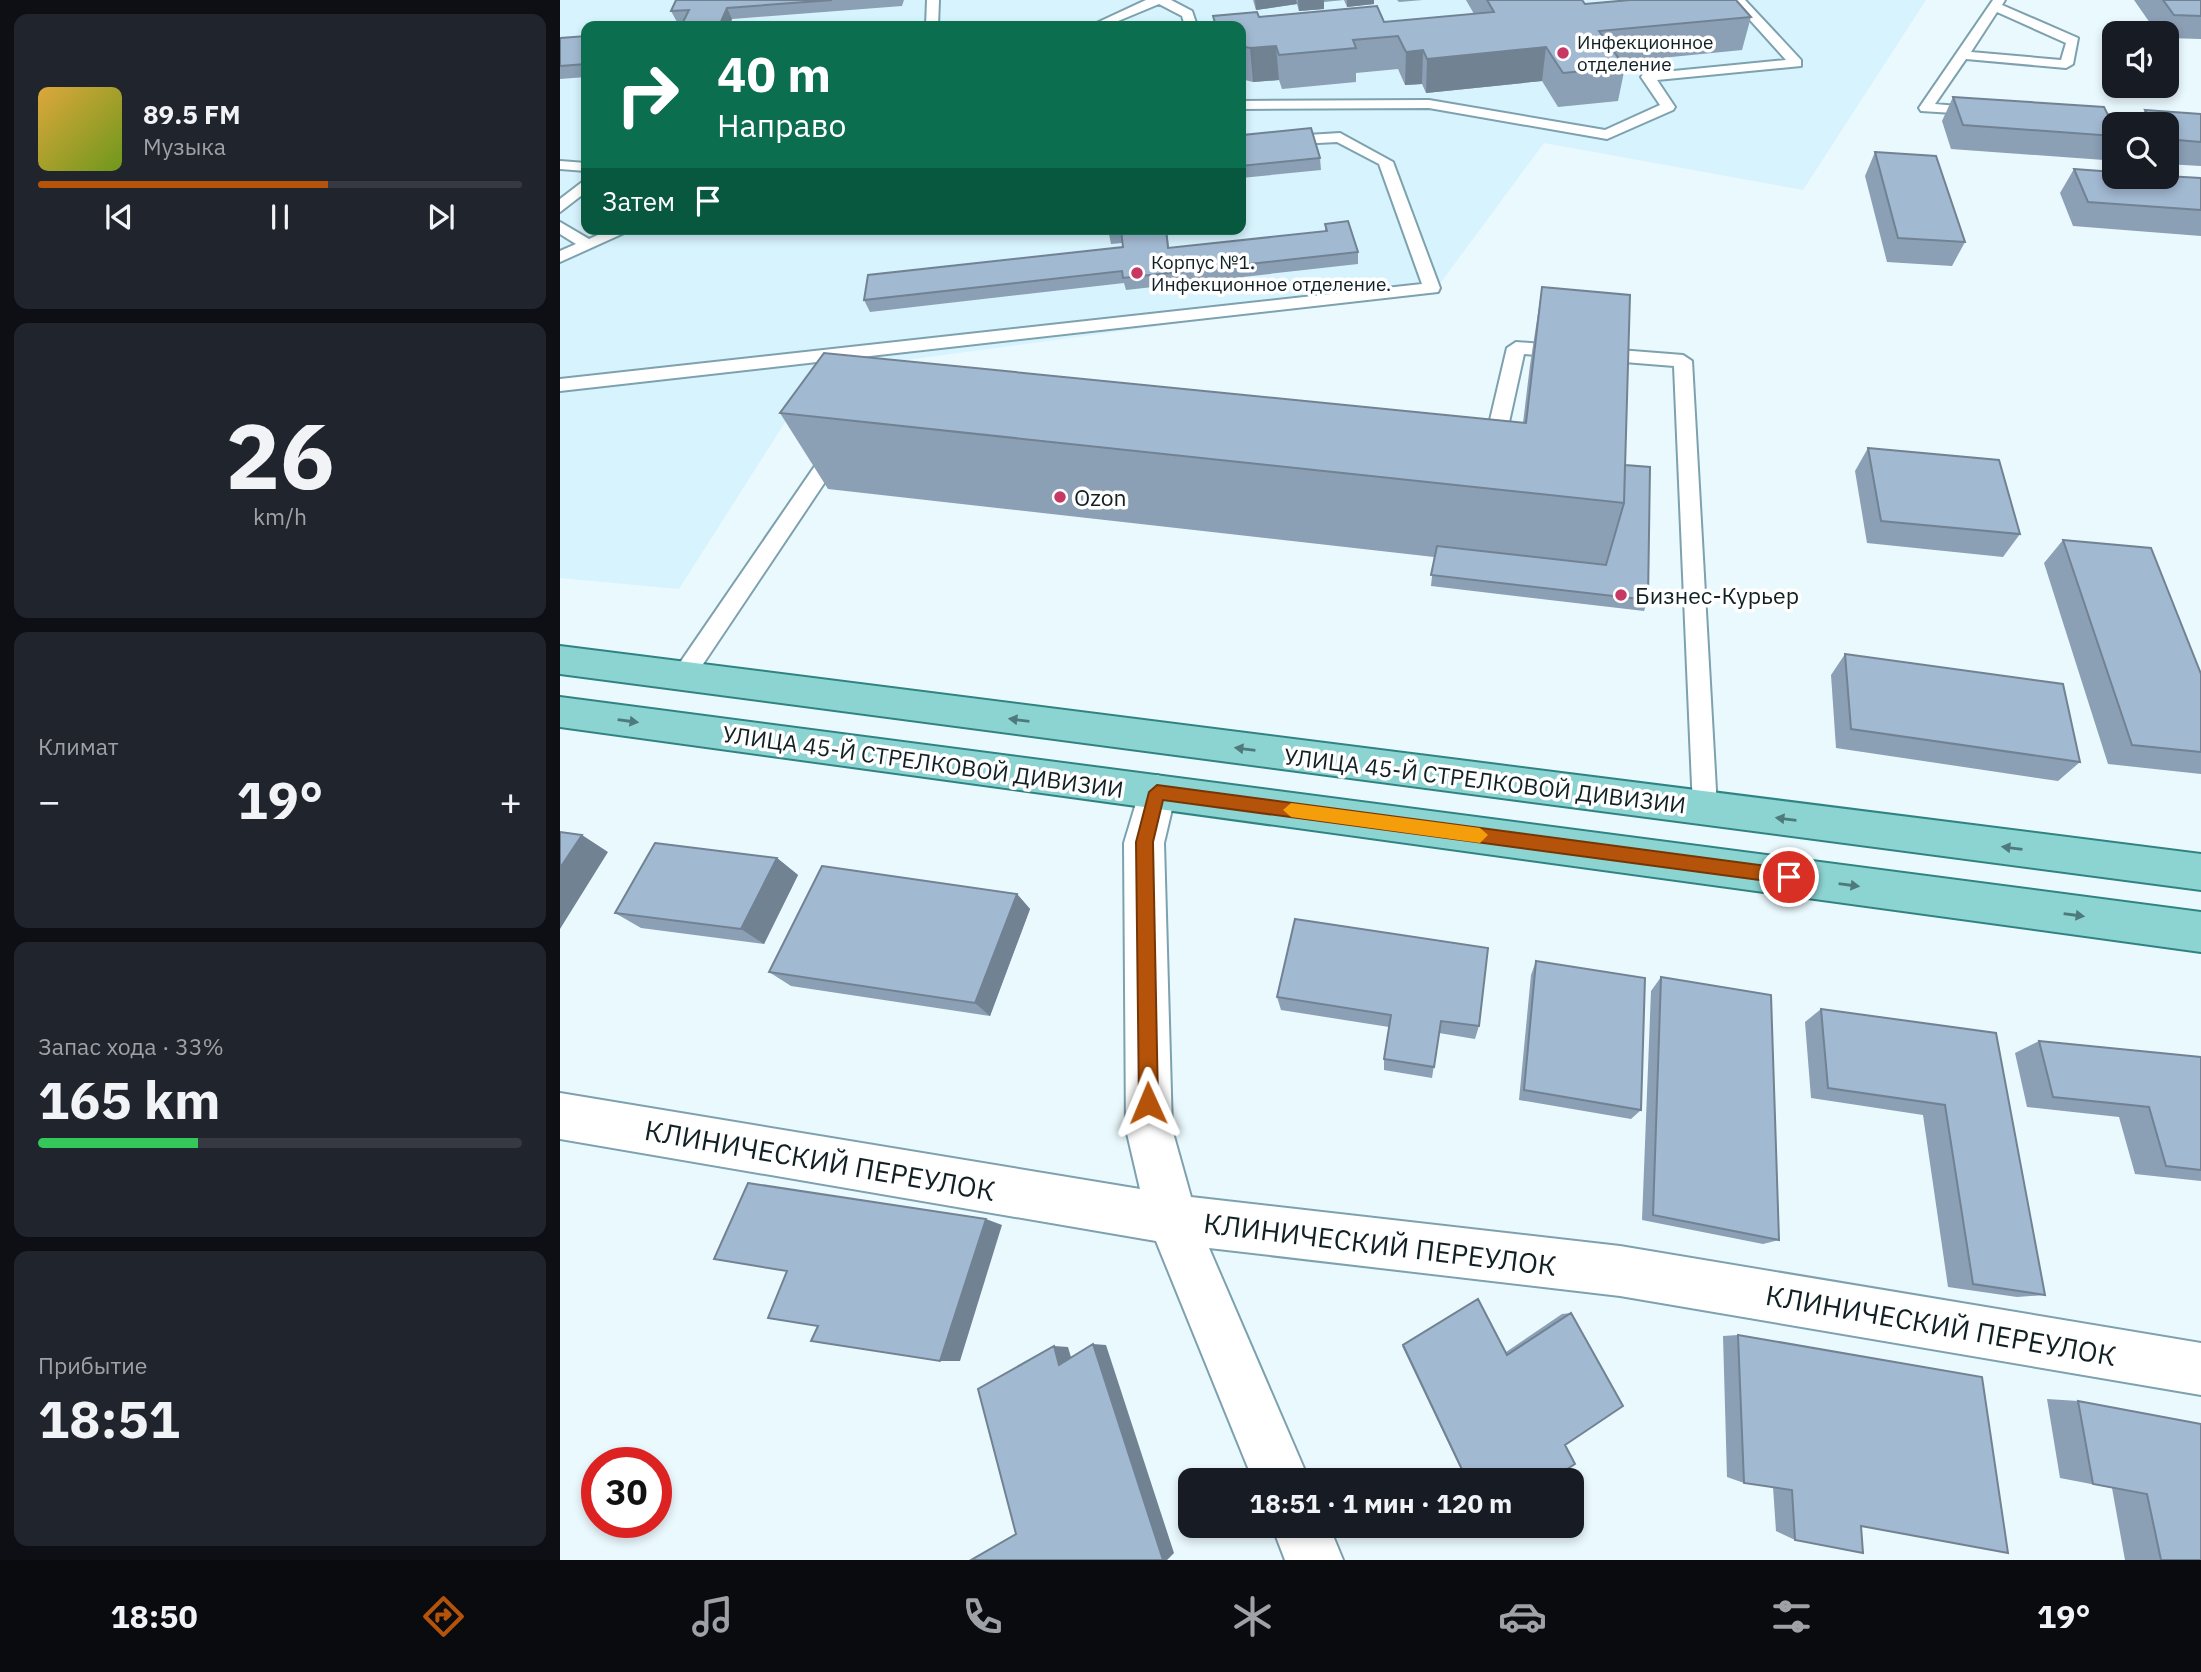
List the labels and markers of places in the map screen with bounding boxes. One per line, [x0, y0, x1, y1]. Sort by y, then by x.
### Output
place label: Инфекционное отделение [1577, 30, 1713, 76]
marker: Инфекционное отделение [1555, 45, 1571, 61]
place label: Корпус №1. Инфекционное отделение. [1151, 250, 1391, 296]
marker: Корпус №1. Инфекционное отделение. [1129, 265, 1145, 281]
place label: Ozon [1074, 482, 1127, 512]
marker: Ozon [1052, 489, 1068, 505]
place label: Бизнес-Курьер [1635, 580, 1799, 610]
marker: Бизнес-Курьер [1613, 587, 1629, 603]
pin [1759, 847, 1819, 907]

